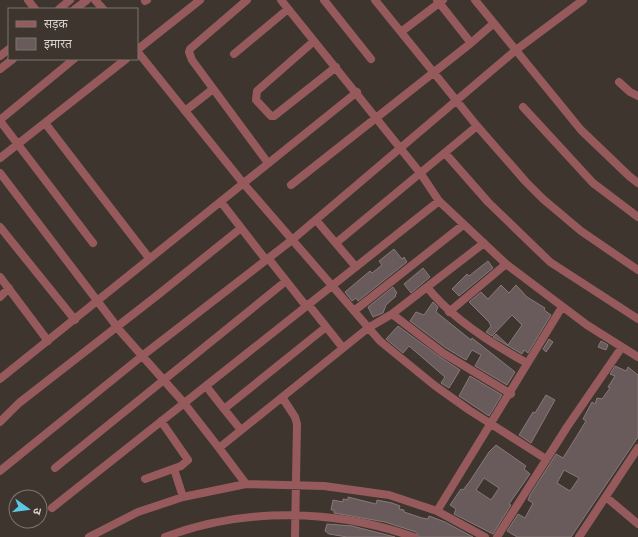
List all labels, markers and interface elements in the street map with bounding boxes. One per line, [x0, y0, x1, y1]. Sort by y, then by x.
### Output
legend [8, 8, 138, 60]
text: सड़क [44, 16, 69, 31]
text: इमारत [44, 36, 73, 51]
north arrow [8, 489, 48, 529]
text: उ [31, 507, 45, 517]

